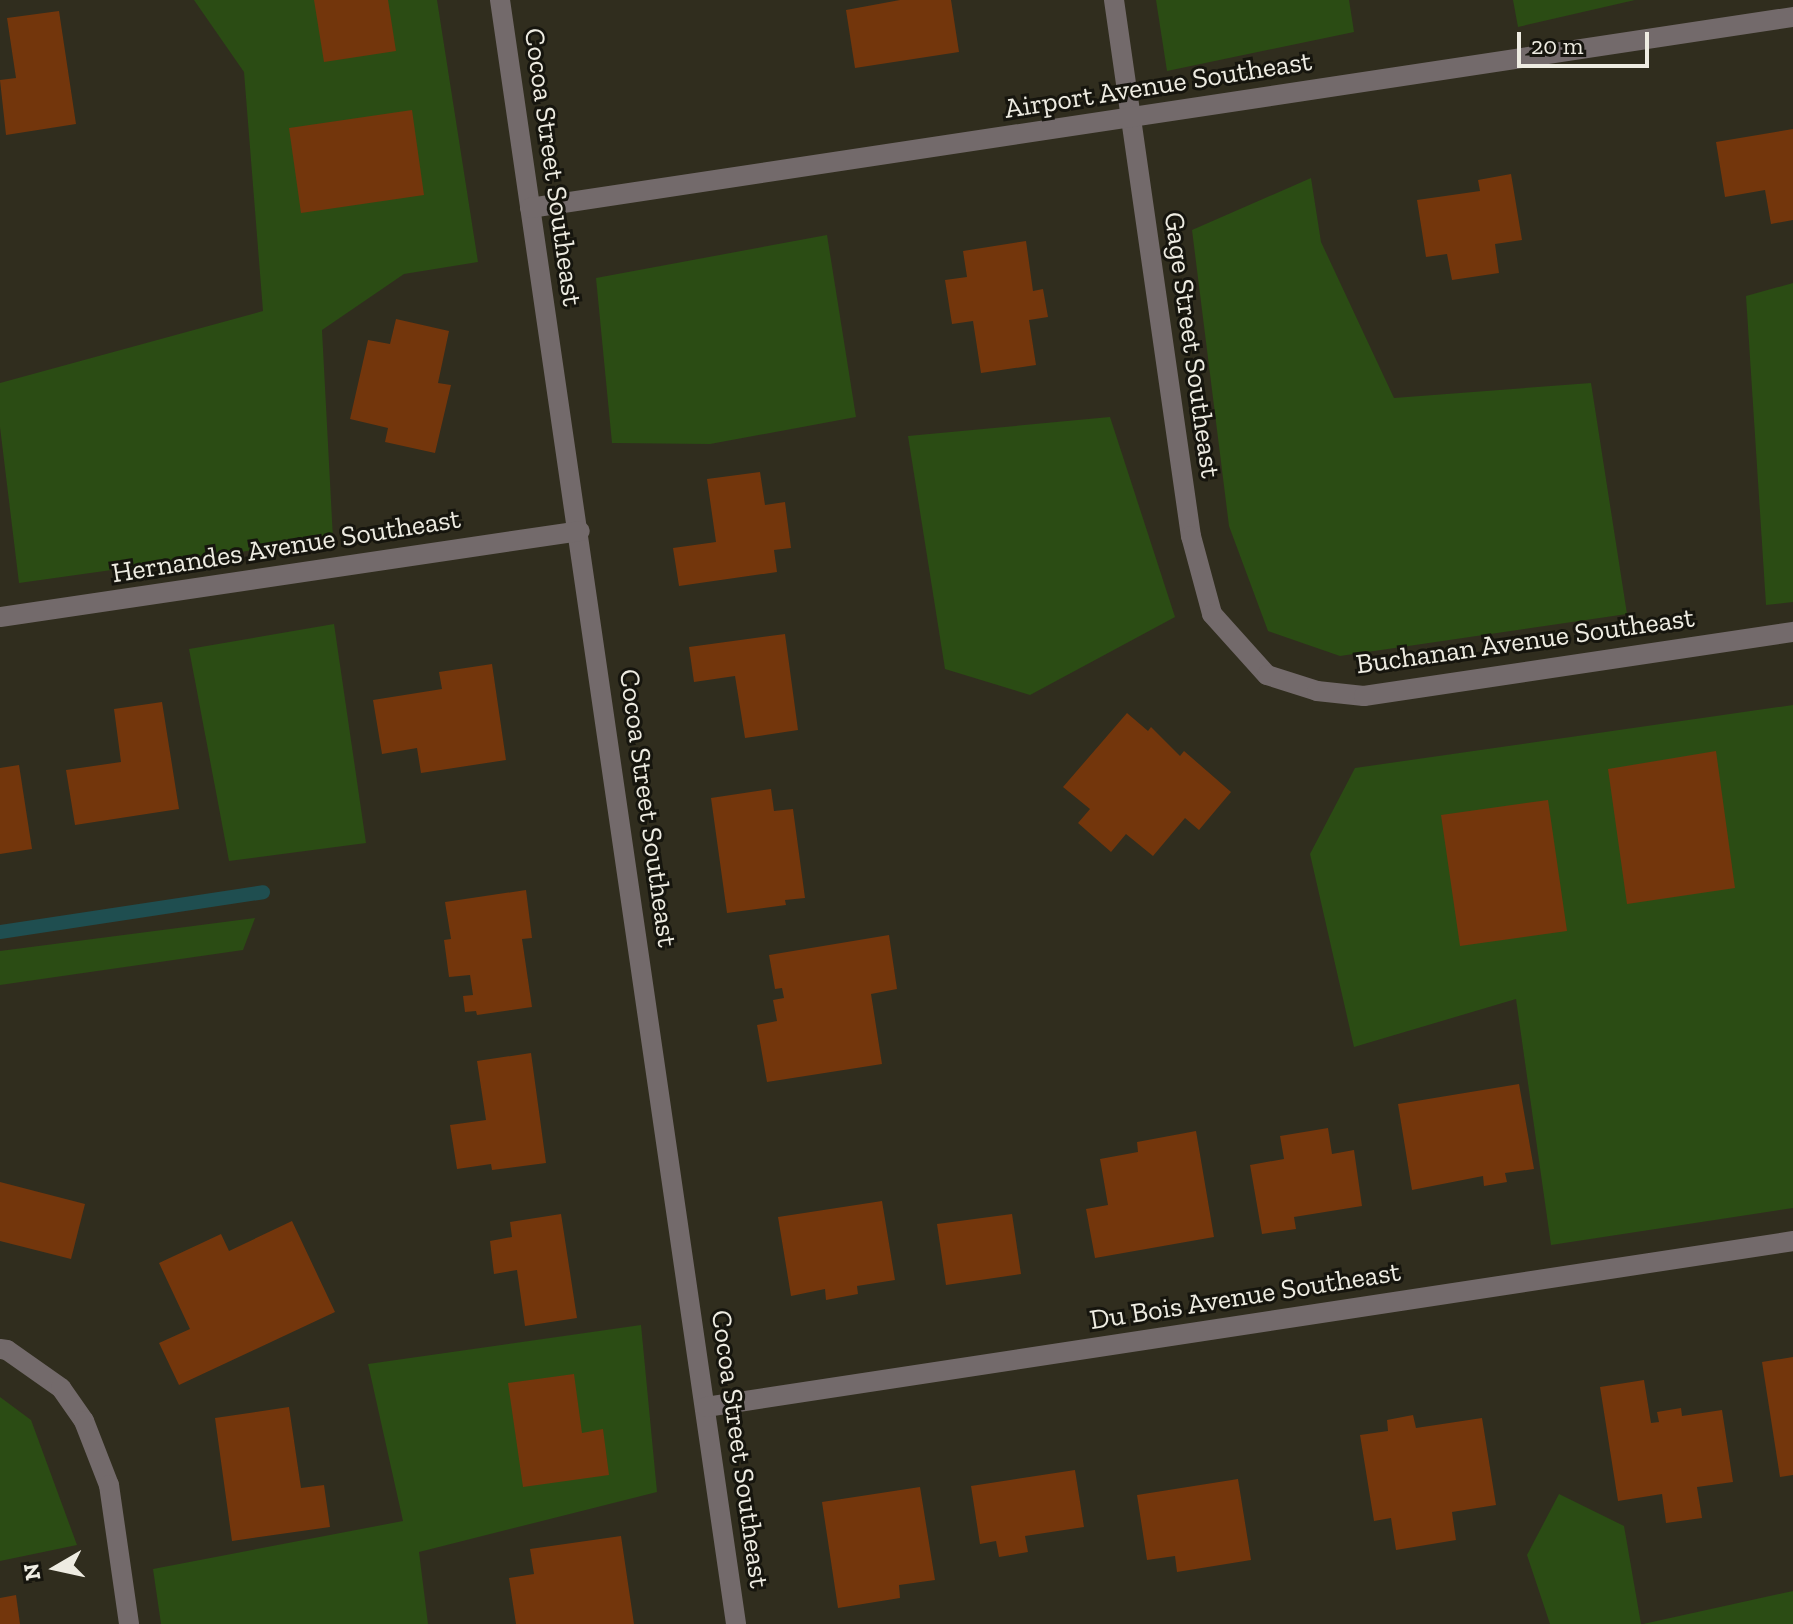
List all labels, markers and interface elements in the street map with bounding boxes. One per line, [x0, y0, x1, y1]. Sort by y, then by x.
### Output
scale bar [1521, 16, 1653, 66]
street label: Cocoa Street Southeast [517, 26, 589, 308]
text: 20 m [1531, 31, 1583, 60]
street label: Airport Avenue Southeast [1002, 44, 1314, 126]
street label: Gage Street Southeast [1157, 210, 1227, 480]
street label: Hernandes Avenue Southeast [109, 502, 463, 590]
street label: Buchanan Avenue Southeast [1353, 601, 1697, 681]
street label: Cocoa Street Southeast [612, 667, 684, 949]
street label: Du Bois Avenue Southeast [1087, 1255, 1403, 1337]
street label: Cocoa Street Southeast [704, 1308, 776, 1590]
north arrow [16, 1528, 96, 1608]
text: N [17, 1561, 46, 1582]

